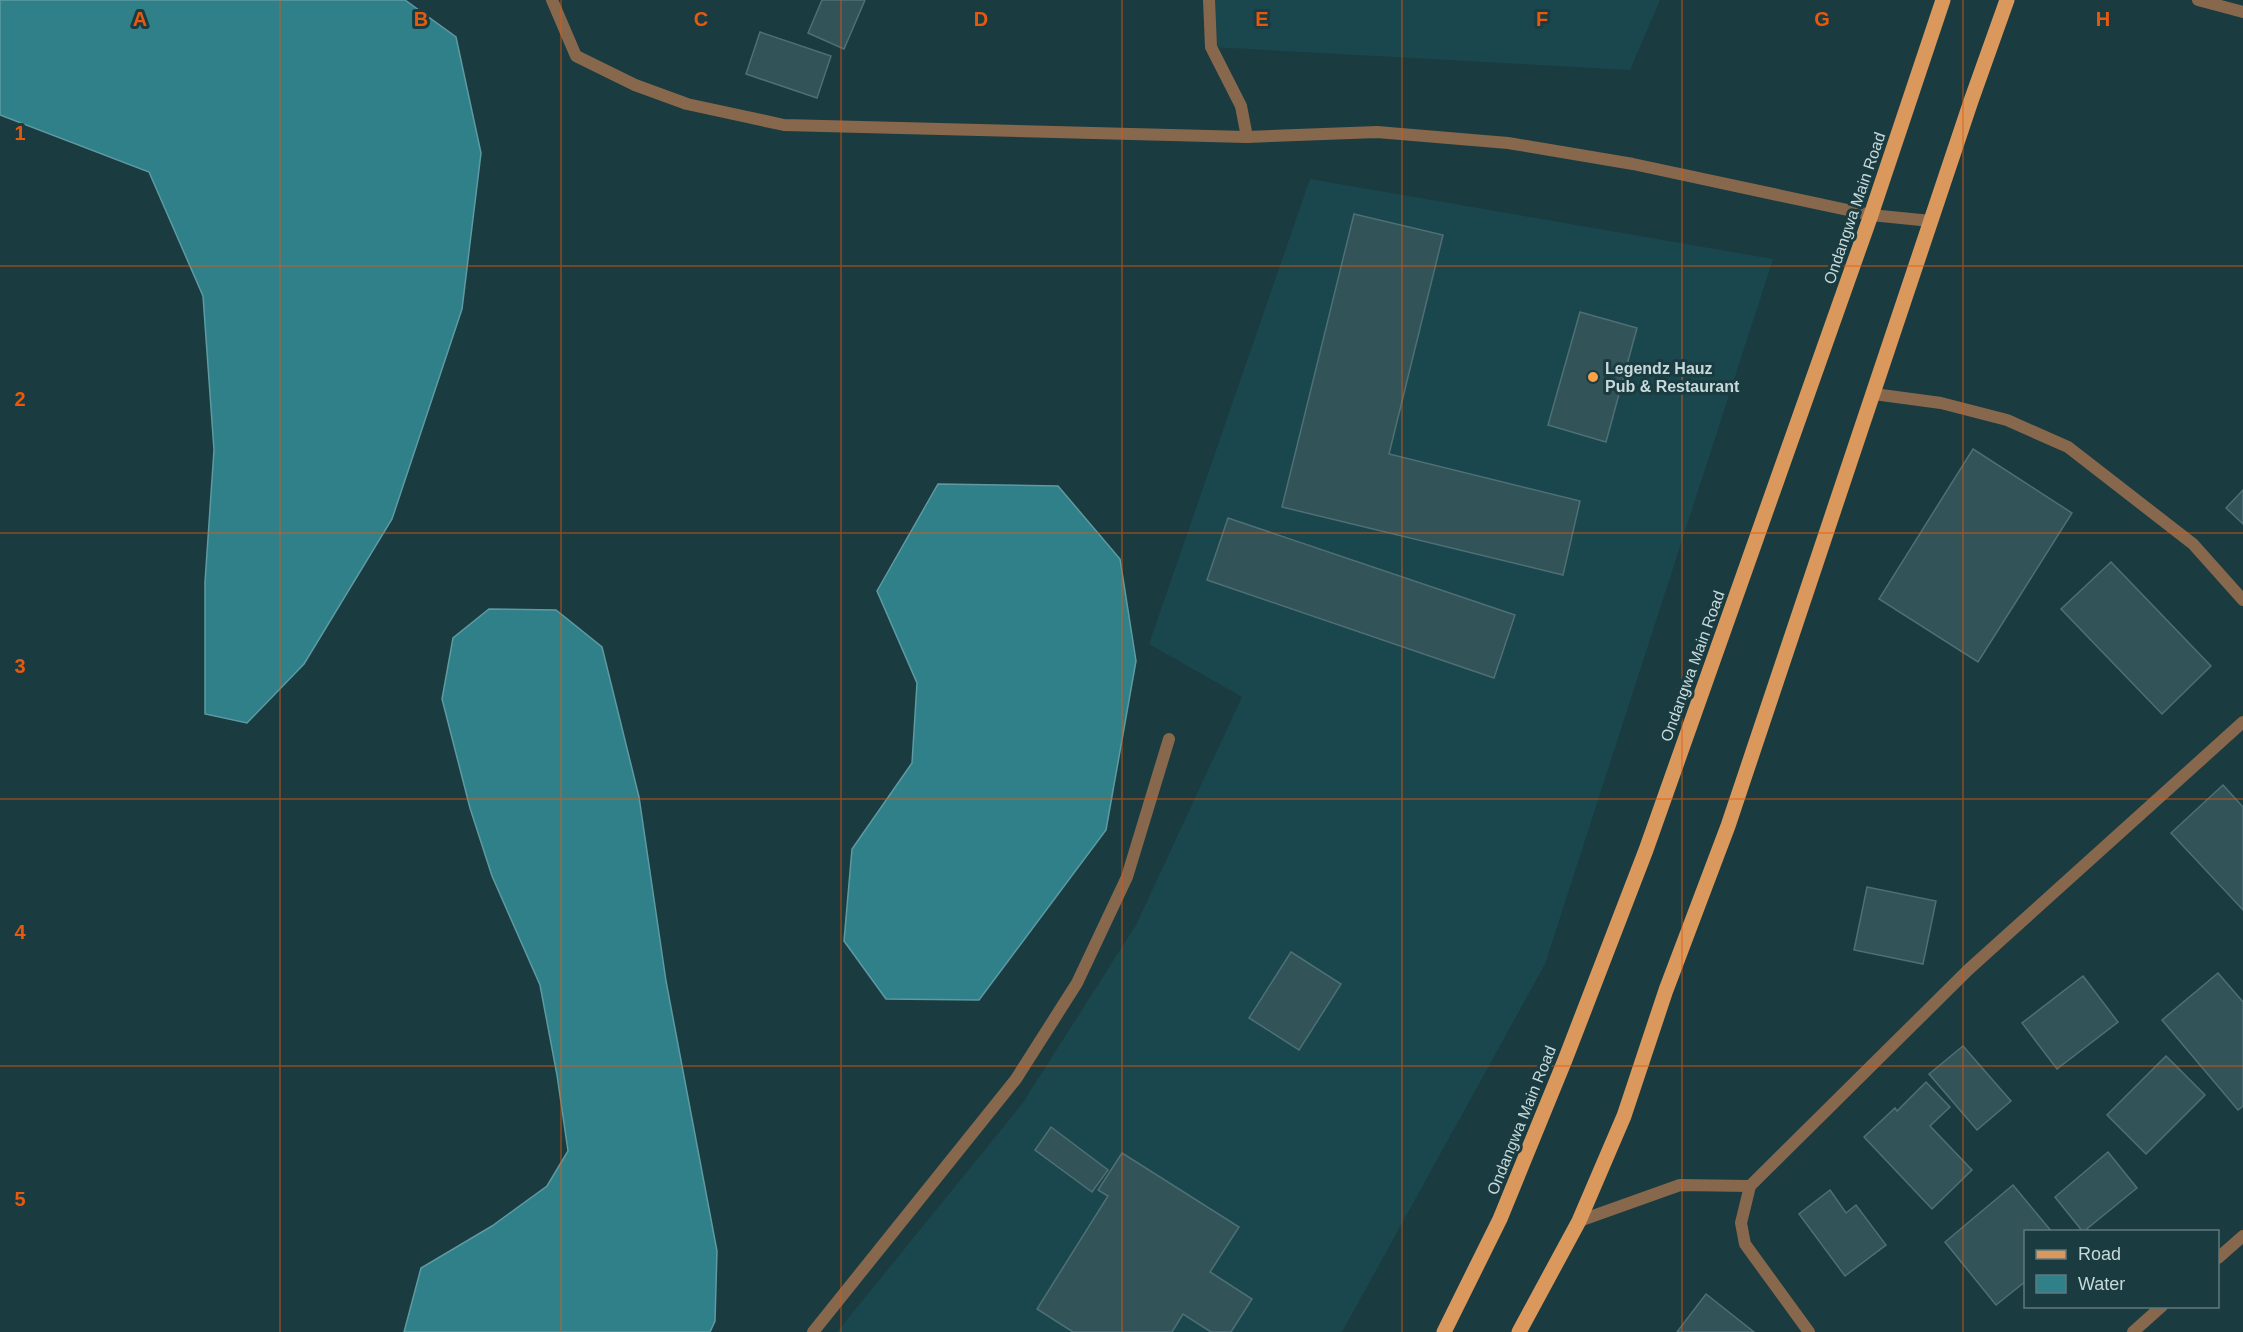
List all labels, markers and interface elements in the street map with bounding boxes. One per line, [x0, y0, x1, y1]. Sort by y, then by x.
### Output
text: A [133, 8, 147, 30]
text: B [414, 8, 428, 30]
text: C [694, 8, 708, 30]
text: D [974, 8, 988, 30]
text: E [1255, 8, 1269, 30]
text: F [1536, 8, 1548, 30]
text: G [1814, 8, 1830, 30]
text: H [2096, 8, 2110, 30]
text: 1 [14, 122, 26, 144]
street label: Ondangwa Main Road [1821, 130, 1888, 286]
place label: Legendz Hauz Pub & Restaurant [1605, 360, 1740, 395]
marker: Legendz Hauz Pub & Restaurant [1586, 370, 1600, 384]
text: 2 [14, 388, 26, 410]
street label: Ondangwa Main Road [1657, 588, 1728, 744]
text: 3 [14, 655, 26, 677]
text: 4 [14, 921, 26, 943]
street label: Ondangwa Main Road [1484, 1043, 1559, 1197]
text: 5 [14, 1188, 26, 1210]
legend [2024, 1230, 2219, 1308]
text: Road [2078, 1244, 2121, 1264]
text: Water [2078, 1274, 2125, 1294]

